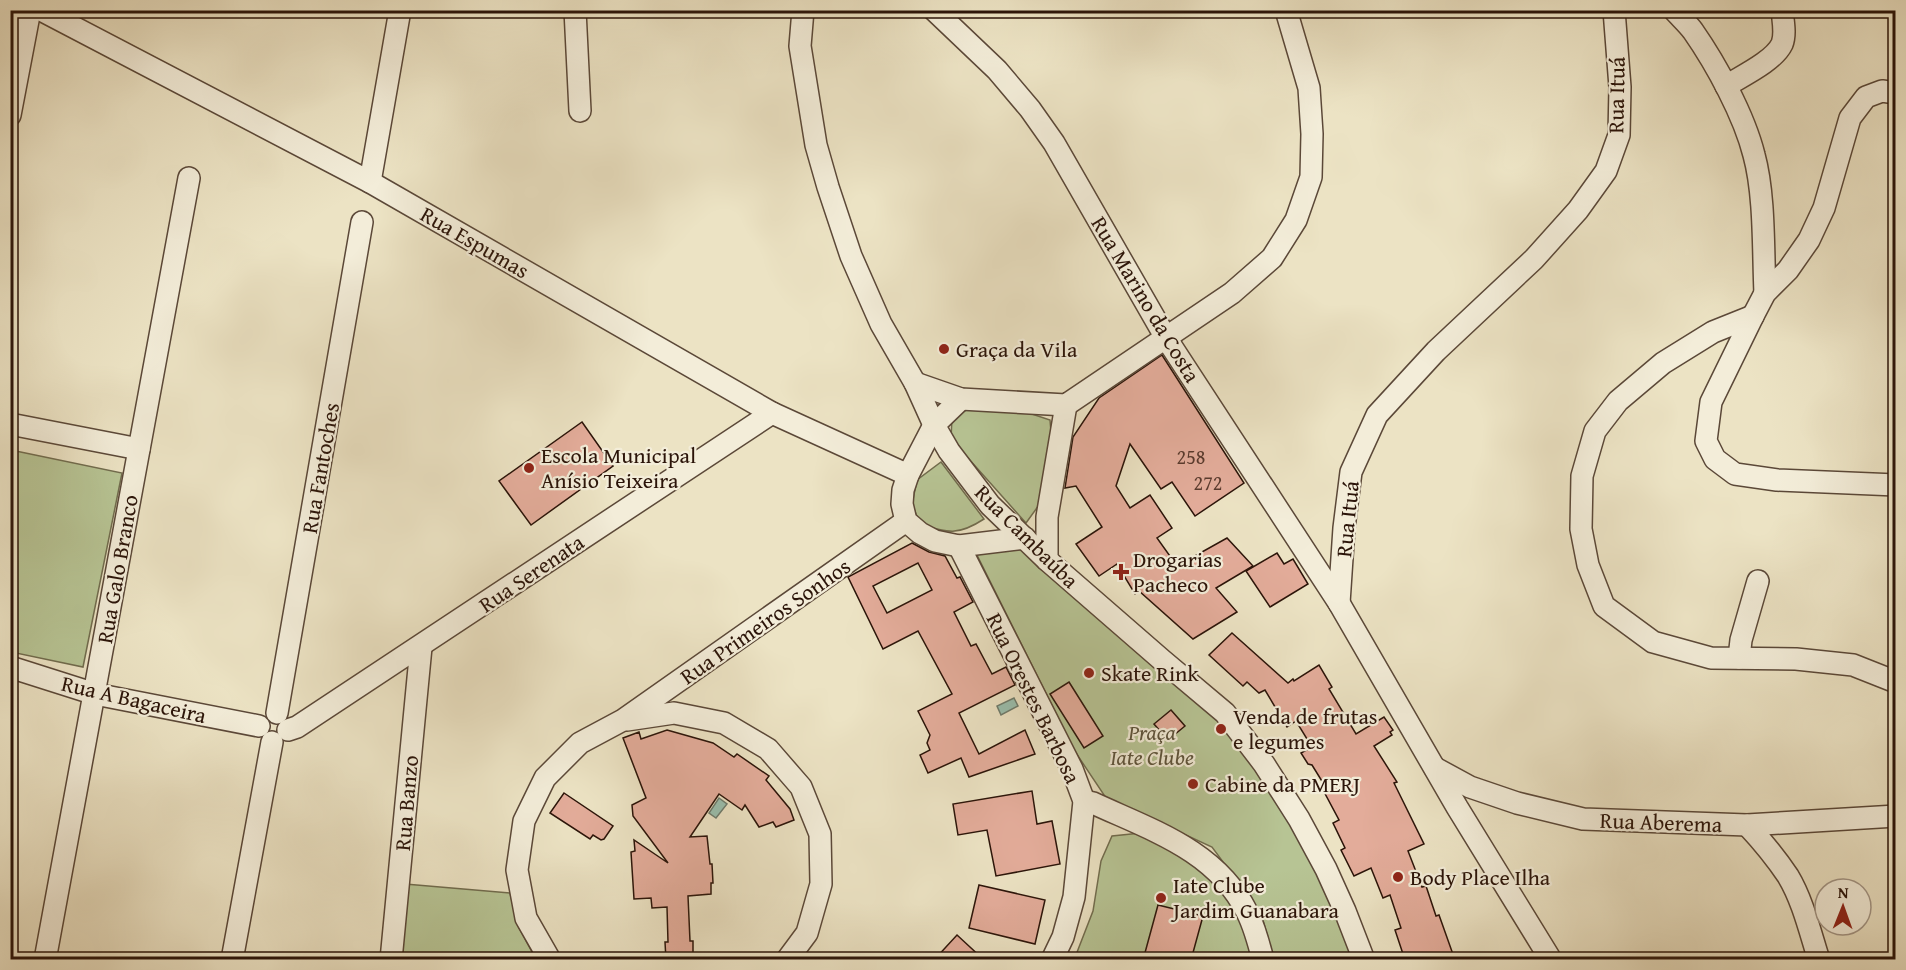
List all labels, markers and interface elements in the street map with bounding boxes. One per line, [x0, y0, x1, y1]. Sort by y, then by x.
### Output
street label: Rua Ituá [1599, 56, 1633, 134]
street label: Rua Espumas [415, 198, 535, 286]
street label: Rua Marino da Costa [1084, 210, 1209, 389]
place label: Graça da Vila [956, 333, 1078, 365]
marker: Graça da Vila [937, 342, 951, 356]
street label: Rua Fantoches [293, 400, 347, 536]
place label: Escola Municipal Anísio Teixeira [541, 439, 696, 496]
house number: 258 [1177, 442, 1205, 471]
marker: Escola Municipal Anísio Teixeira [522, 461, 536, 475]
house number: 272 [1194, 468, 1222, 497]
street label: Rua Cambaúba [968, 477, 1087, 596]
street label: Rua Ituá [1327, 479, 1367, 559]
street label: Rua Galo Branco [88, 492, 146, 646]
street label: Rua Serenata [472, 526, 591, 620]
place label: Drogarias Pacheco [1133, 543, 1222, 600]
street label: Rua Primeiros Sonhos [673, 550, 857, 692]
marker: Drogarias Pacheco [1114, 565, 1128, 579]
street label: Rua Orestes Barbosa [979, 607, 1089, 789]
place label: Skate Rink [1101, 657, 1199, 689]
marker: Skate Rink [1082, 666, 1096, 680]
street label: Rua A Bagaceira [58, 667, 210, 731]
place label: Venda de frutas e legumes [1233, 700, 1378, 757]
park label: Praça Iate Clube [1110, 716, 1194, 773]
marker: Venda de frutas e legumes [1214, 722, 1228, 736]
street label: Rua Banzo [386, 754, 426, 852]
place label: Cabine da PMERJ [1205, 768, 1360, 800]
marker: Cabine da PMERJ [1186, 777, 1200, 791]
street label: Rua Aberema [1599, 804, 1723, 840]
place label: Body Place Ilha [1410, 861, 1551, 893]
place label: Iate Clube Jardim Guanabara [1170, 869, 1340, 926]
marker: Body Place Ilha [1391, 870, 1405, 884]
north arrow [1813, 877, 1873, 937]
text: N [1838, 880, 1849, 904]
marker: Iate Clube Jardim Guanabara [1154, 891, 1168, 905]

